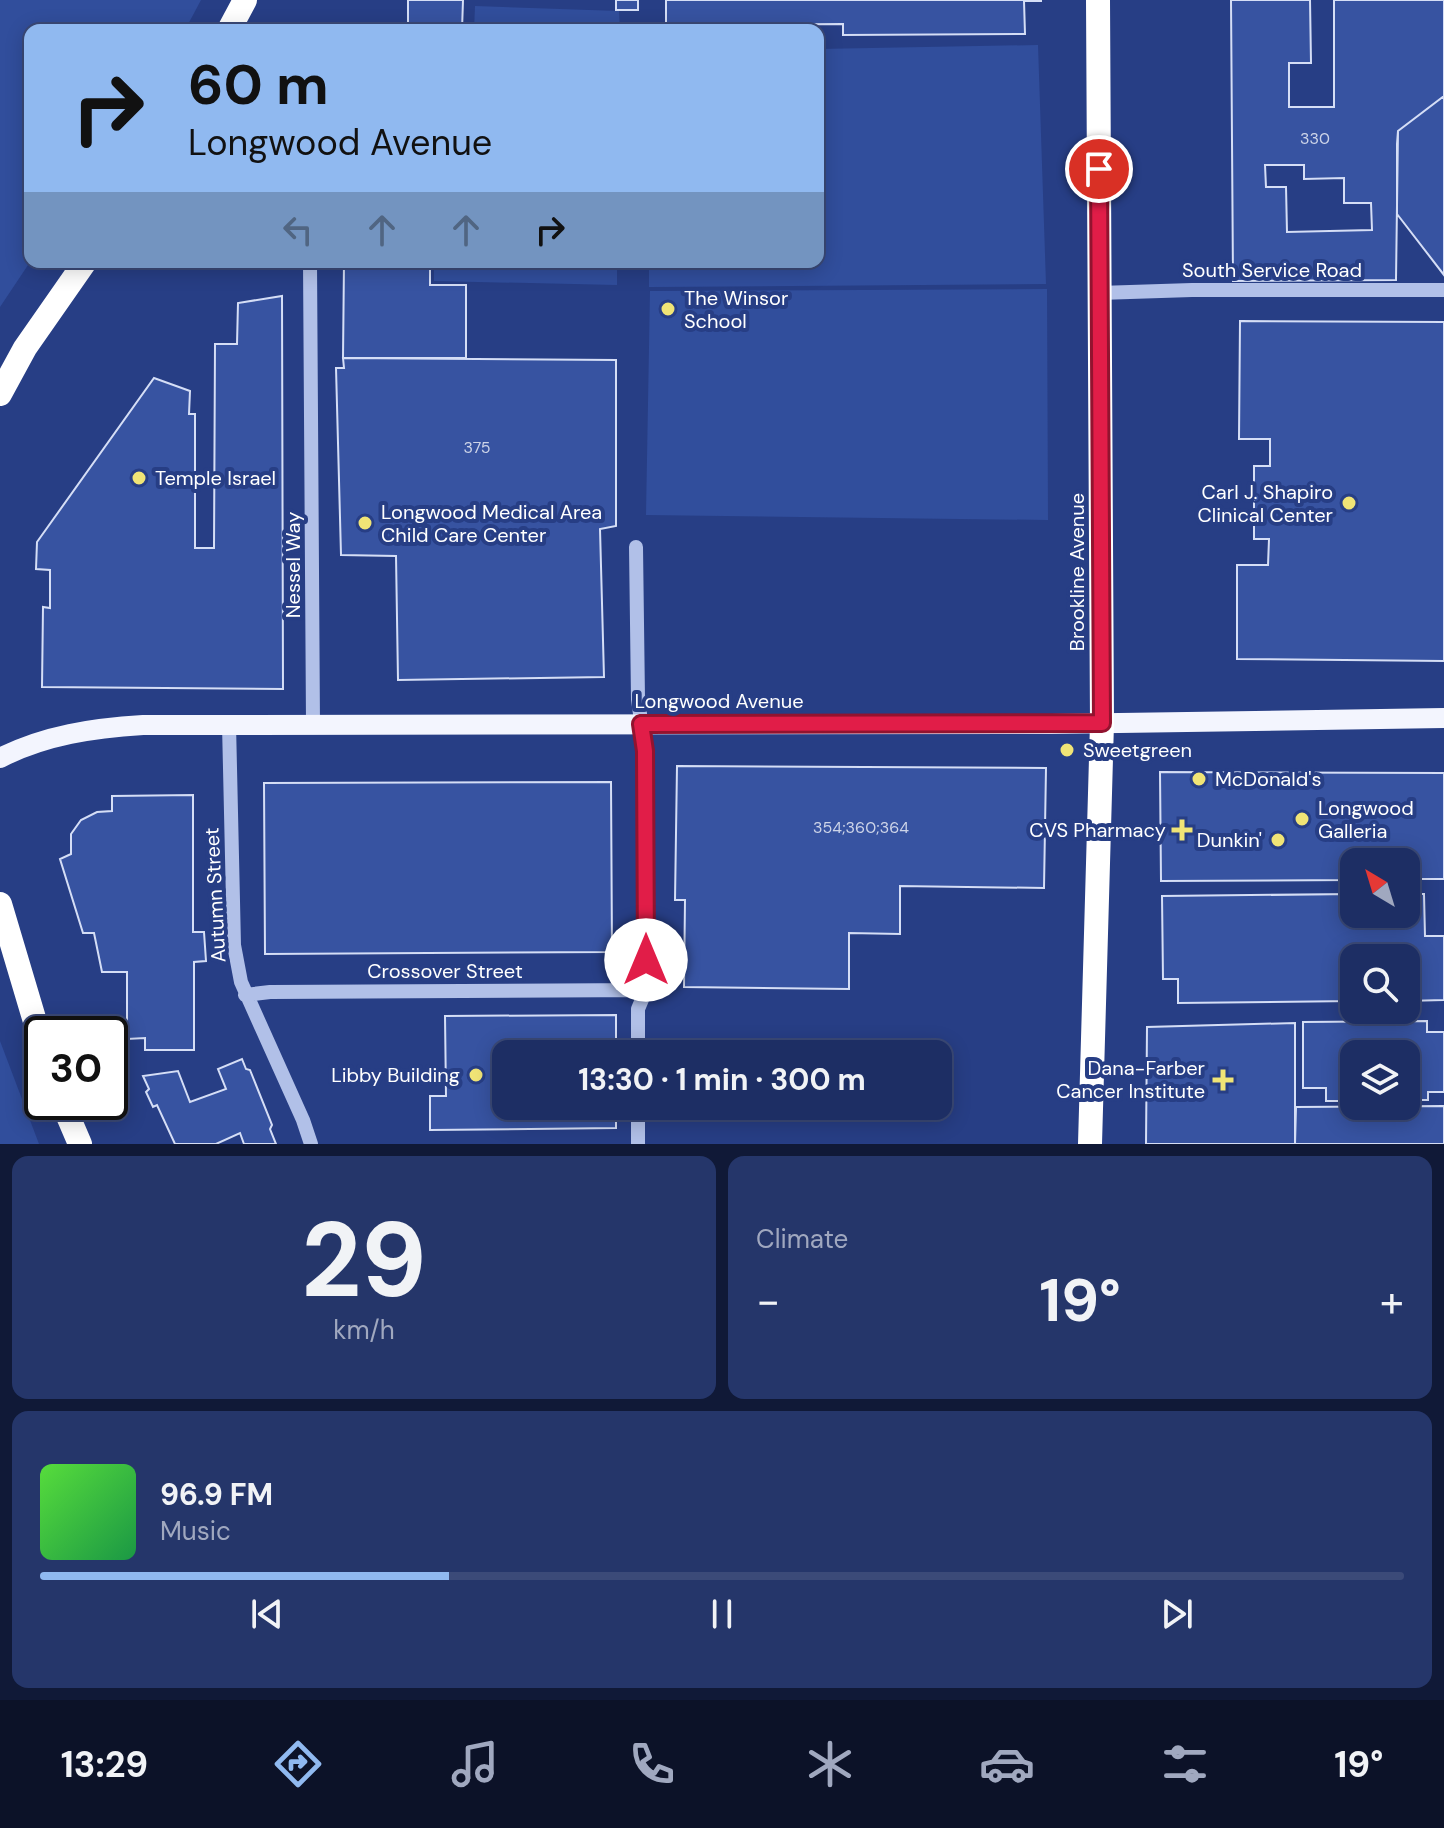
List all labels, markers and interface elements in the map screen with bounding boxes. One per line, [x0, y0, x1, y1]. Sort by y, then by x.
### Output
text: 60 m [188, 48, 329, 121]
icon: right [56, 56, 160, 160]
text: Longwood Avenue [188, 119, 492, 166]
house number: 330 [1300, 128, 1330, 149]
pin [1065, 135, 1133, 203]
icon: arrive [1077, 147, 1121, 191]
icon: left [276, 208, 320, 252]
icon: ahead [360, 208, 404, 252]
icon: ahead [444, 208, 488, 252]
icon: right [528, 208, 572, 252]
street label: South Service Road [1182, 257, 1362, 283]
place label: The Winsor School [684, 285, 788, 334]
marker: The Winsor School [659, 300, 677, 318]
house number: 375 [463, 437, 491, 458]
place label: Temple Israel [155, 465, 276, 491]
marker: Temple Israel [130, 469, 148, 487]
place label: Carl J. Shapiro Clinical Center [1198, 479, 1333, 528]
street label: Brookline Avenue [1064, 493, 1090, 651]
marker: Carl J. Shapiro Clinical Center [1340, 494, 1358, 512]
place label: Longwood Medical Area Child Care Center [381, 499, 602, 548]
street label: Nessel Way [280, 512, 306, 618]
marker: Longwood Medical Area Child Care Center [356, 514, 374, 532]
street label: Longwood Avenue [634, 688, 804, 714]
place label: Sweetgreen [1083, 737, 1192, 763]
marker: Sweetgreen [1058, 741, 1076, 759]
place label: McDonald's [1215, 766, 1321, 792]
marker: McDonald's [1190, 770, 1208, 788]
place label: Longwood Galleria [1318, 795, 1414, 844]
marker: Longwood Galleria [1293, 810, 1311, 828]
house number: 354;360;364 [813, 817, 909, 838]
place label: CVS Pharmacy [1029, 817, 1166, 843]
marker: CVS Pharmacy [1173, 821, 1191, 839]
street label: Autumn Street [198, 827, 232, 963]
place label: Dunkin' [1197, 827, 1262, 853]
marker: Dunkin' [1269, 831, 1287, 849]
north arrow [1340, 848, 1420, 928]
map controls [1340, 848, 1420, 1120]
position arrow [604, 918, 688, 1002]
button: search [1340, 944, 1420, 1024]
street label: Crossover Street [367, 958, 523, 984]
speed limit sign: 30 [24, 1016, 128, 1120]
button: layers [1340, 1040, 1420, 1120]
place label: Dana-Farber Cancer Institute [1056, 1055, 1205, 1104]
text: 13:30 · 1 min · 300 m [578, 1060, 866, 1099]
place label: Libby Building [331, 1062, 460, 1088]
marker: Libby Building [467, 1066, 485, 1084]
marker: Dana-Farber Cancer Institute [1212, 1069, 1234, 1091]
text: 29 [301, 1193, 427, 1328]
text: Climate [756, 1222, 848, 1256]
text: 19° [1039, 1261, 1121, 1340]
text: − [756, 1272, 780, 1330]
text: + [1380, 1272, 1404, 1330]
text: km/h [333, 1313, 395, 1347]
text: 96.9 FM [160, 1475, 273, 1514]
text: Music [160, 1514, 231, 1548]
icon: previous [245, 1592, 289, 1636]
icon: pause [700, 1592, 744, 1636]
icon: next [1155, 1592, 1199, 1636]
icon: directions [270, 1736, 326, 1792]
icon: music [447, 1736, 503, 1792]
icon: phone [624, 1736, 680, 1792]
icon: climate [802, 1736, 858, 1792]
icon: car [979, 1736, 1035, 1792]
icon: filters [1157, 1736, 1213, 1792]
text: 13:29 [61, 1741, 148, 1788]
text: 19° [1334, 1741, 1383, 1788]

